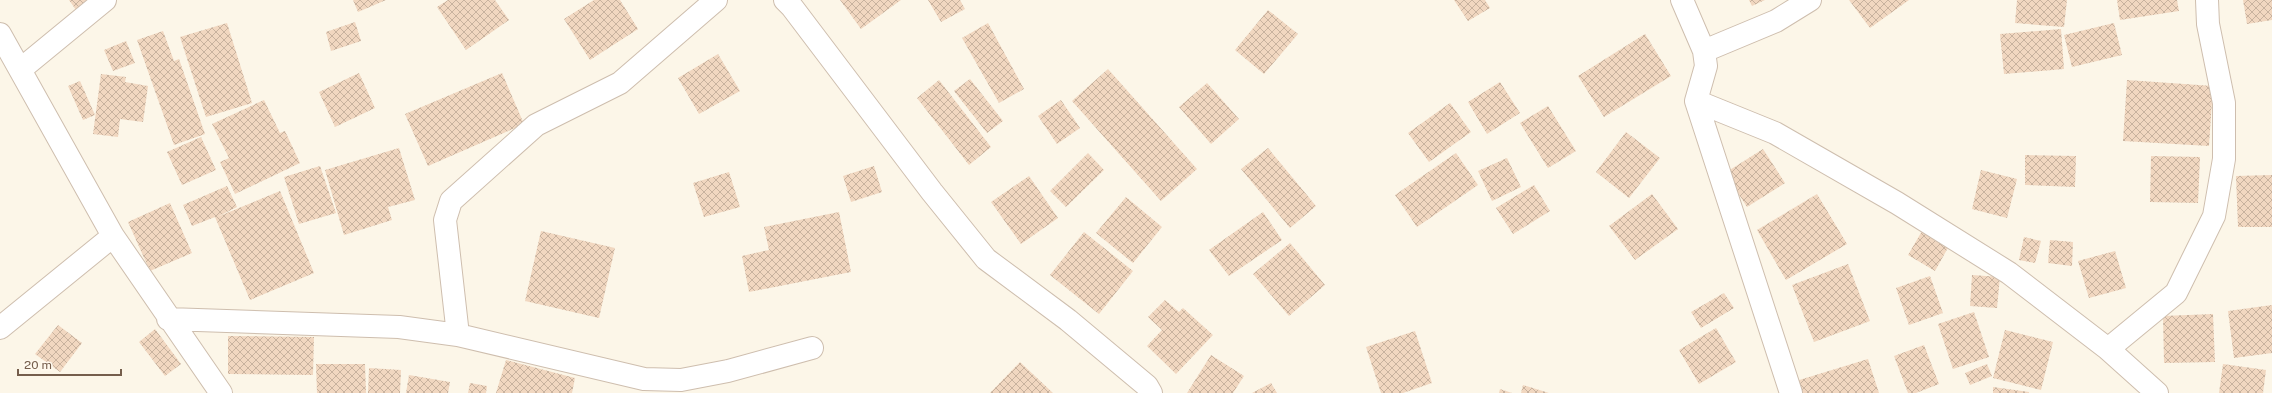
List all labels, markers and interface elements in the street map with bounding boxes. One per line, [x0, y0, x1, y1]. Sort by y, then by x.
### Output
scale bar [18, 351, 121, 377]
text: 20 m [24, 358, 52, 372]

